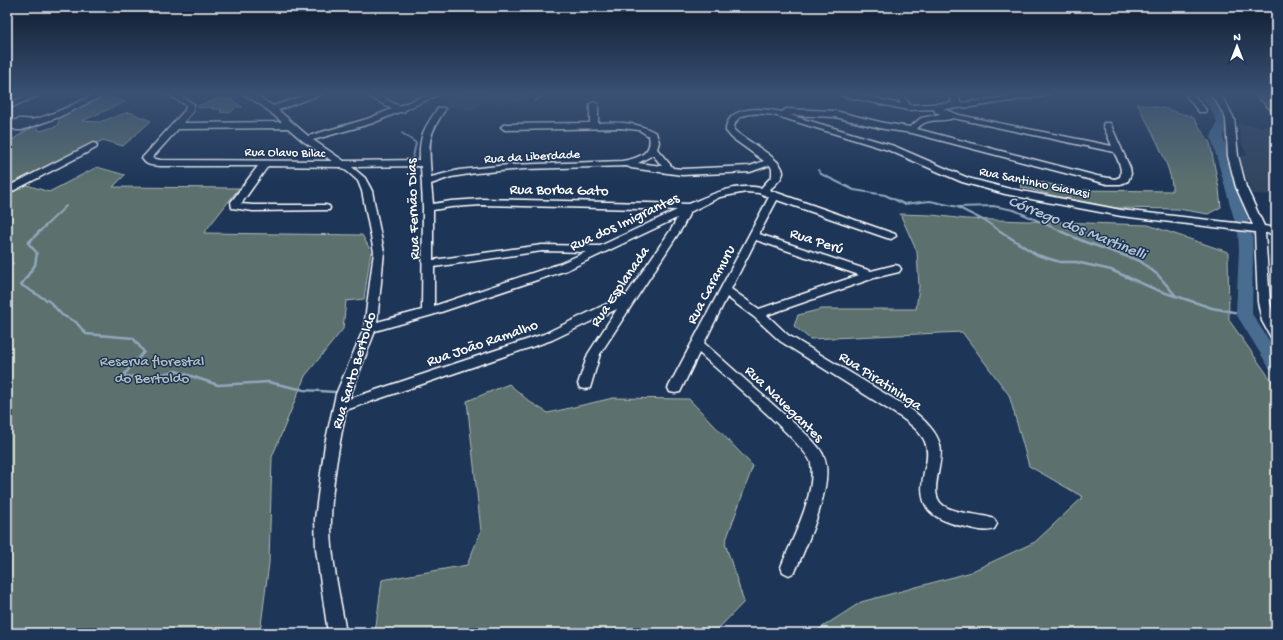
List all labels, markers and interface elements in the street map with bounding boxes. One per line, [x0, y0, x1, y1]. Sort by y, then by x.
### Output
north arrow [1217, 26, 1257, 66]
text: N [1233, 32, 1241, 44]
street label: Rua Olavo Bilac [245, 145, 326, 162]
street label: Rua da Liberdade [484, 147, 581, 167]
street label: Rua Fernão Dias [403, 158, 425, 260]
street label: Rua Santinho Gianasi [978, 164, 1091, 203]
street label: Rua Borba Gato [509, 181, 609, 201]
street label: Rua dos Imigrantes [567, 189, 683, 256]
water label: Córrego dos Martinelli [1005, 193, 1150, 266]
street label: Rua Perú [787, 225, 845, 259]
street label: Rua Caramuru [683, 242, 740, 328]
street label: Rua Esplanada [587, 243, 655, 331]
street label: Rua Santo Bertoldo [329, 310, 381, 431]
street label: Rua João Ramalho [425, 316, 541, 371]
street label: Rua Piratininga [835, 348, 925, 416]
park label: Reserva florestal do Bertoldo [100, 353, 204, 388]
street label: Rua Navegantes [740, 362, 827, 447]

